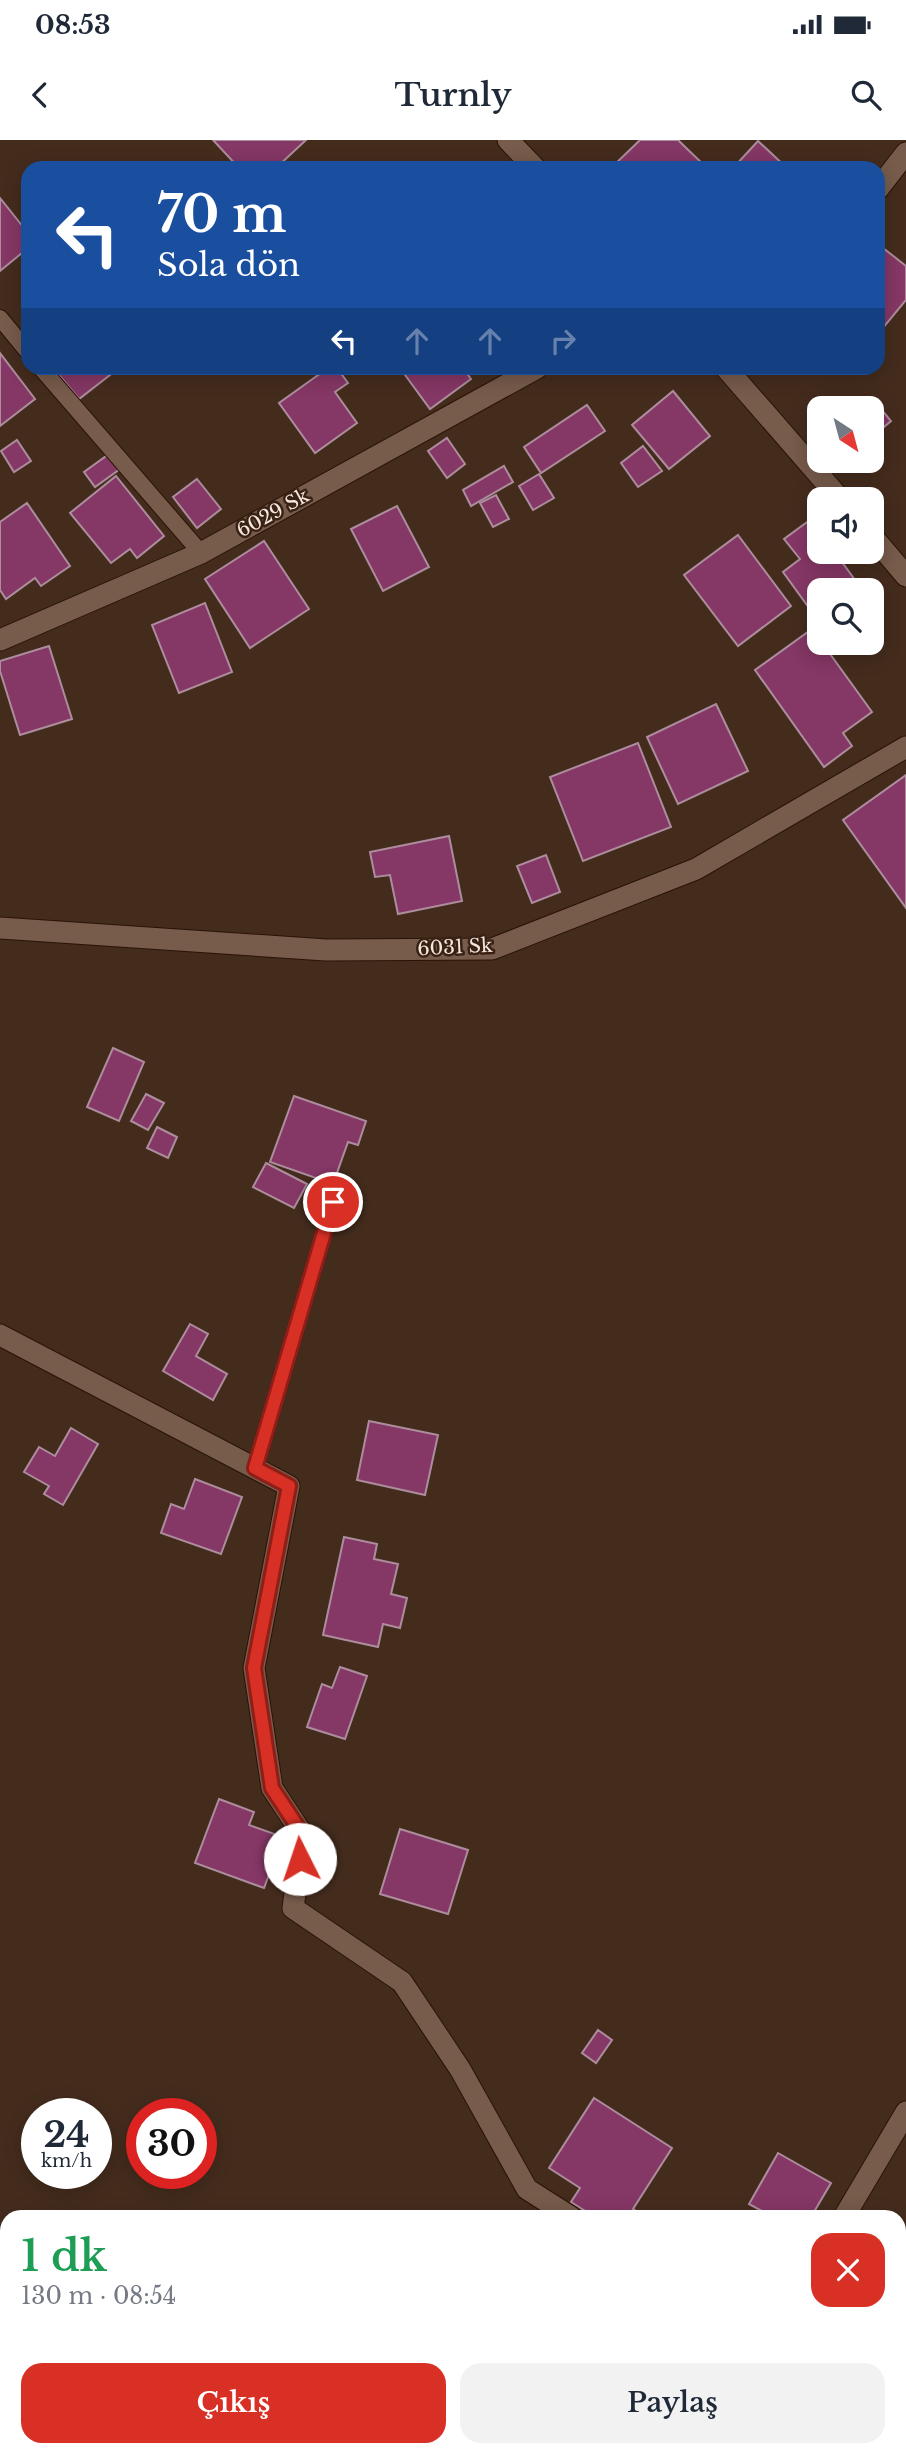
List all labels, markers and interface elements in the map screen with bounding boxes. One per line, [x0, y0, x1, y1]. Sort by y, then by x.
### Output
text: 08:53 [35, 9, 111, 41]
text: Turnly [394, 75, 512, 115]
icon: back [21, 76, 59, 114]
icon: search [847, 76, 885, 114]
text: 70 m [157, 184, 287, 245]
icon: left [42, 189, 133, 280]
text: Sola dön [157, 245, 300, 285]
icon: left [325, 322, 363, 360]
icon: ahead [398, 322, 436, 360]
icon: ahead [471, 322, 509, 360]
icon: right [544, 322, 582, 360]
north arrow [807, 396, 884, 472]
map controls [807, 396, 884, 655]
street label: 6029 Sk [233, 484, 313, 542]
button: sound [807, 487, 884, 564]
button: search [807, 578, 884, 655]
street label: 6031 Sk [417, 934, 494, 960]
pin [303, 1172, 363, 1232]
icon: arrive [314, 1183, 352, 1221]
position arrow [263, 1822, 337, 1896]
speed limit sign: 30 [126, 2098, 217, 2189]
text: 24 [43, 2113, 90, 2156]
text: km/h [41, 2150, 92, 2172]
text: 1 dk [21, 2230, 107, 2282]
button: close [811, 2233, 885, 2307]
text: 130 m · 08:54 [21, 2282, 176, 2310]
button: Çıkış [21, 2363, 446, 2443]
button: Paylaş [460, 2363, 885, 2443]

